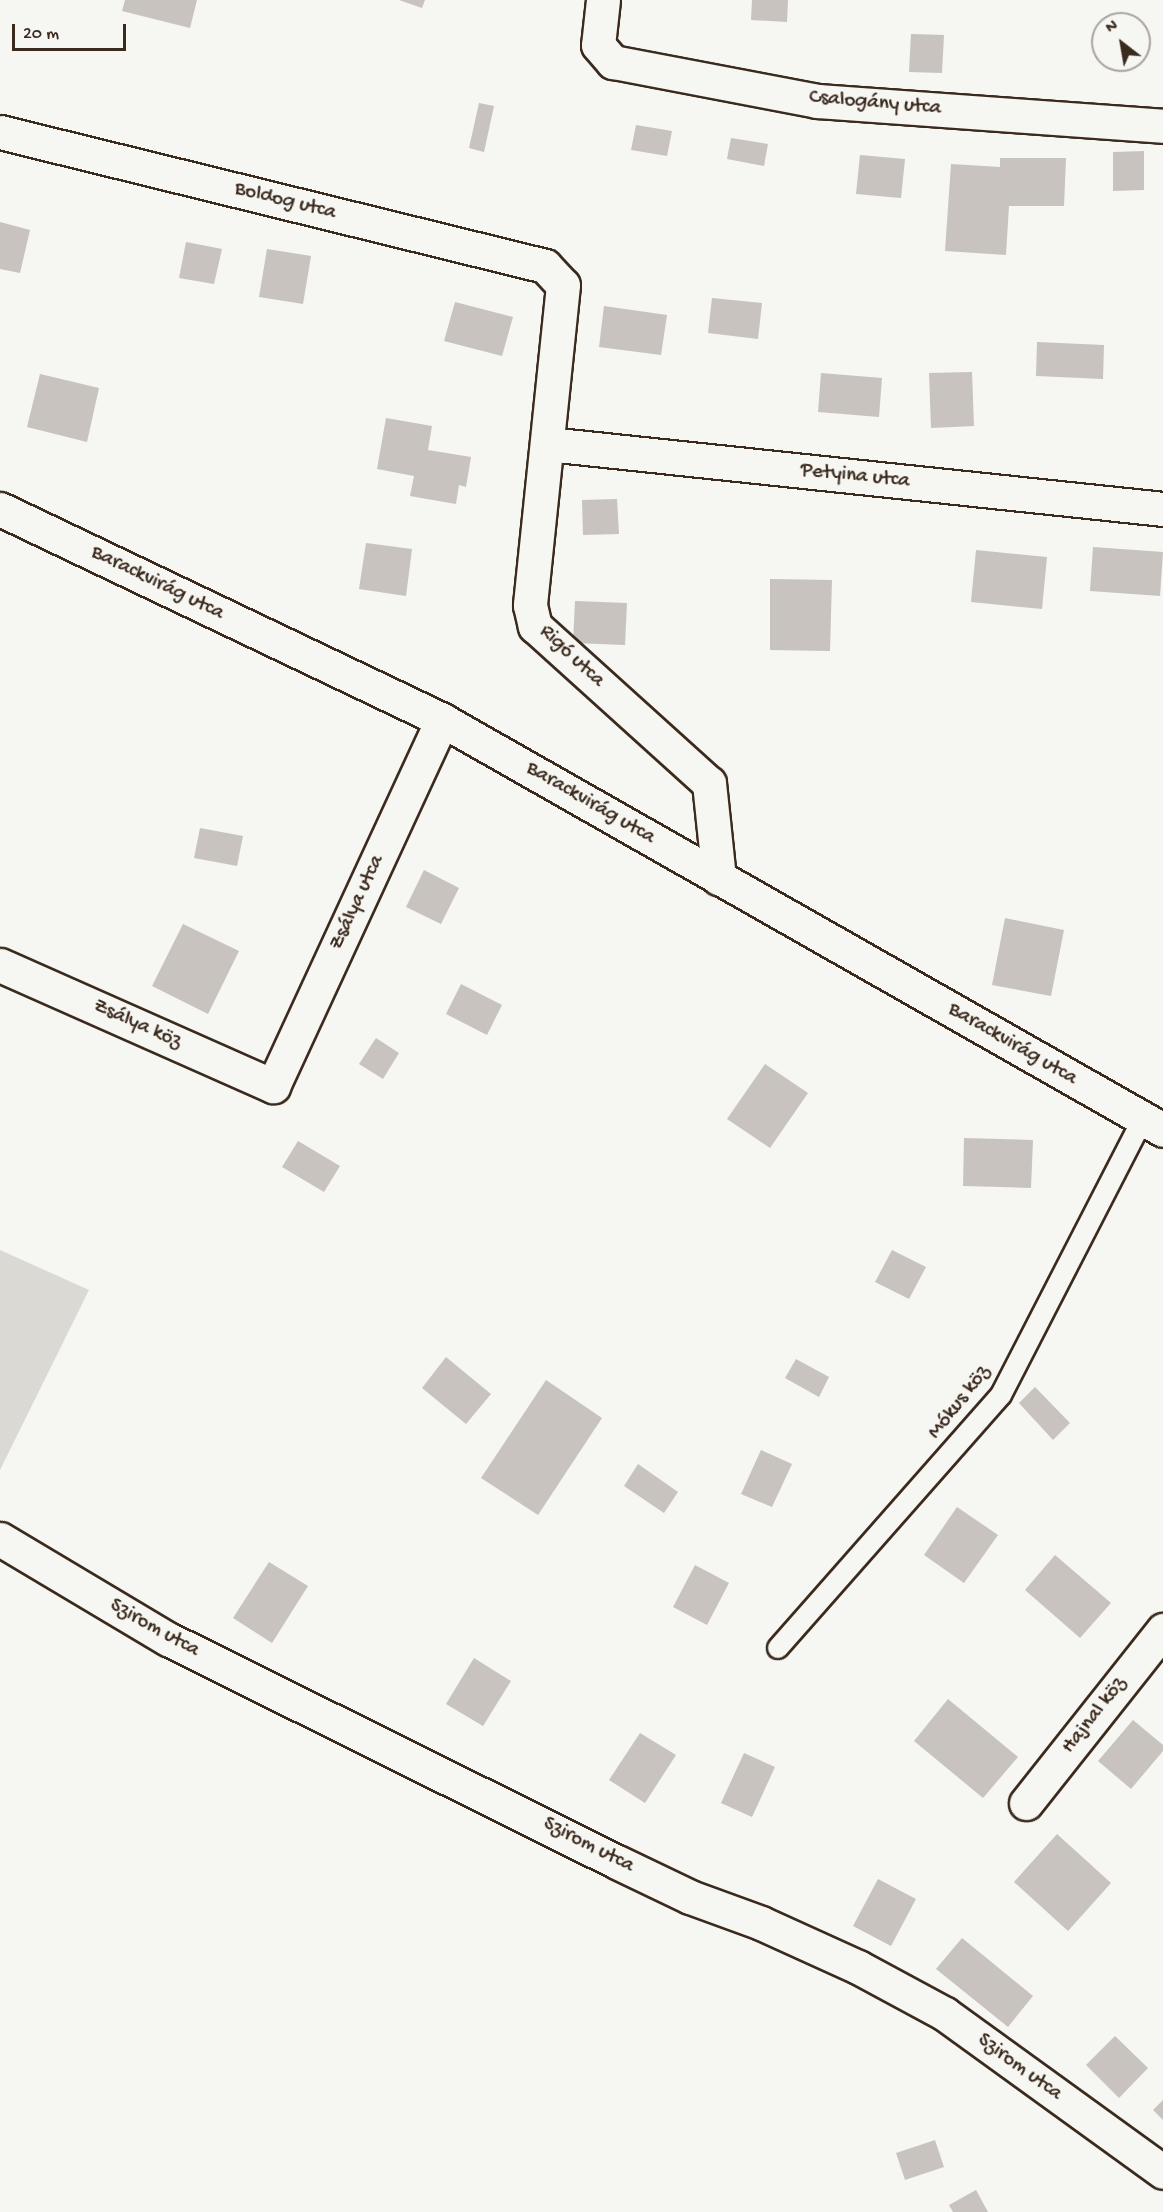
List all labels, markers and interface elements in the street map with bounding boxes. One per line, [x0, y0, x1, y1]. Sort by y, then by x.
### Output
scale bar [15, 12, 129, 50]
north arrow [1091, 12, 1151, 72]
text: N [1103, 17, 1122, 39]
text: 20 m [23, 24, 59, 45]
street label: Csalogány utca [808, 86, 942, 122]
street label: Boldog utca [232, 177, 338, 227]
street label: Petyina utca [799, 459, 911, 495]
street label: Barackvirág utca [86, 541, 228, 627]
street label: Rigó utca [533, 620, 609, 694]
street label: Barackvirág utca [521, 757, 659, 851]
street label: Zsálya utca [325, 852, 391, 954]
street label: Zsálya köz [89, 994, 185, 1056]
street label: Barackvirág utca [943, 998, 1081, 1092]
street label: Mókus köz [923, 1361, 997, 1445]
street label: Szirom utca [105, 1594, 203, 1664]
street label: Hajnal köz [1057, 1673, 1133, 1759]
street label: Szirom utca [538, 1812, 638, 1880]
street label: Szirom utca [972, 2029, 1066, 2107]

